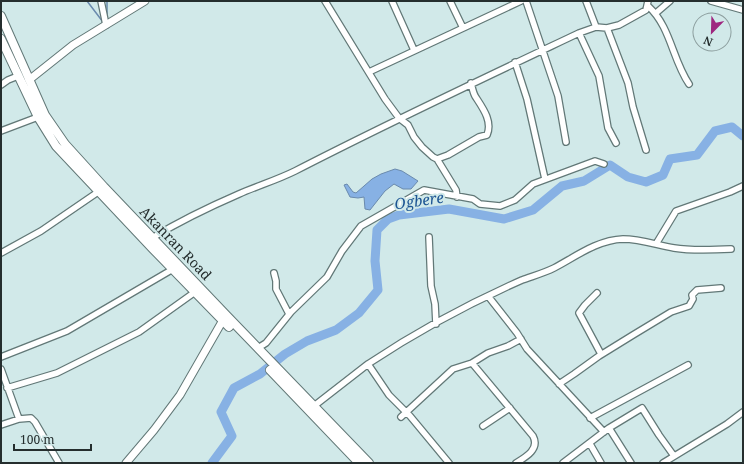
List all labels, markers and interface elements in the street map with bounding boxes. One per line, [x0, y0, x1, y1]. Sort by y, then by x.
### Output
north arrow [692, 12, 732, 52]
text: N [701, 33, 715, 50]
water label: Ogbere [393, 187, 445, 213]
street label: Akanran Road [136, 202, 216, 284]
scale bar [14, 426, 91, 452]
text: 100 m [20, 431, 55, 448]

